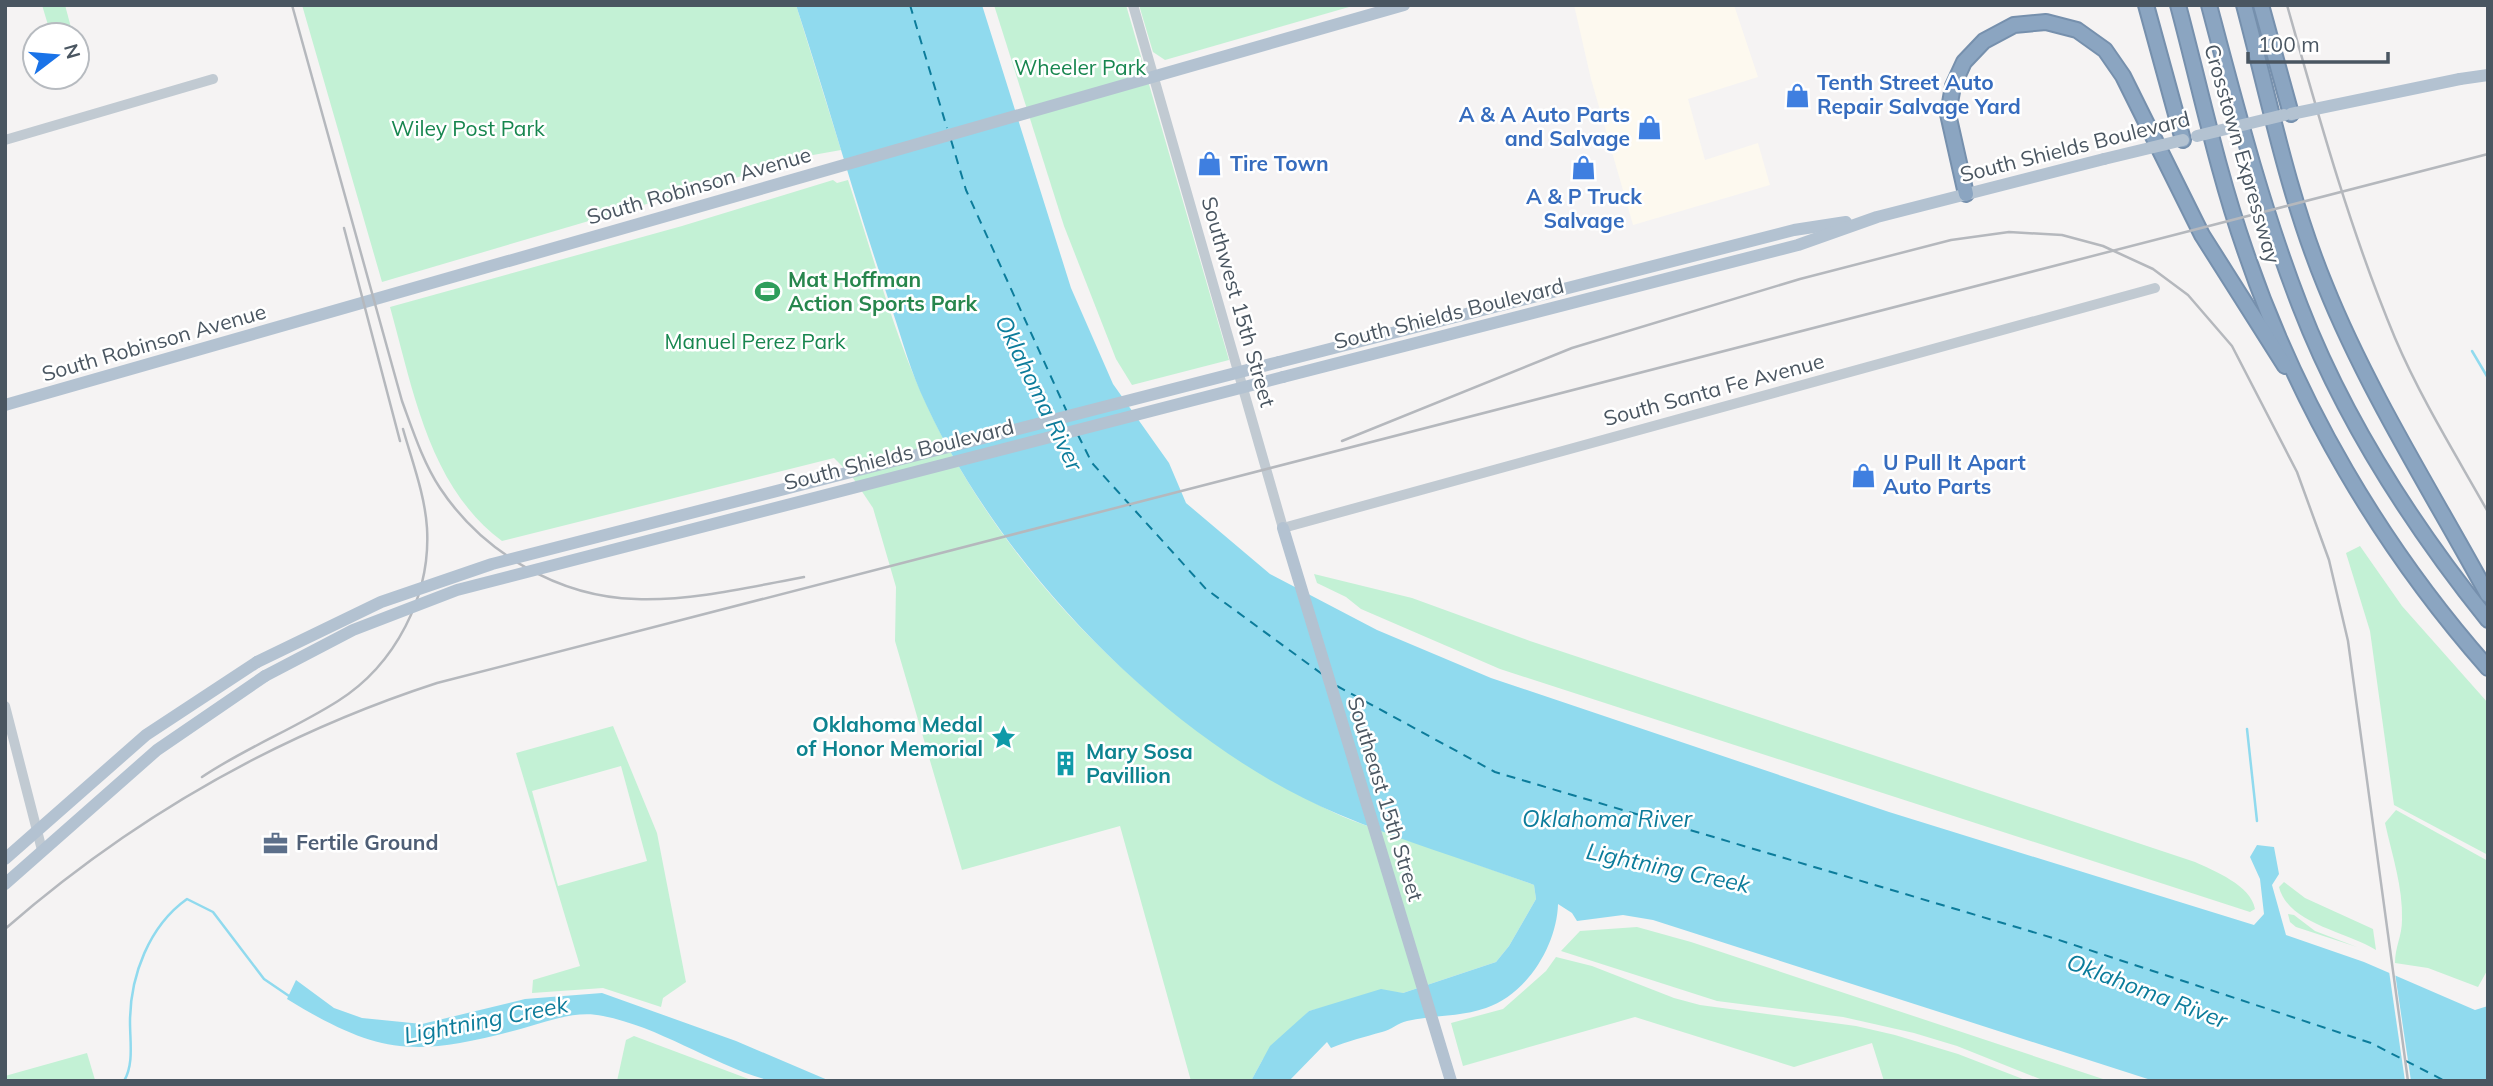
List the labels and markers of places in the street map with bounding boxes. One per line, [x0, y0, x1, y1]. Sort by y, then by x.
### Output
place label: Tenth Street Auto Repair Salvage Yard [1817, 69, 2021, 119]
shop icon: Tenth Street Auto Repair Salvage Yard [1783, 81, 1811, 109]
place label: A & A Auto Parts and Salvage [1459, 101, 1630, 151]
shop icon: A & A Auto Parts and Salvage [1636, 113, 1664, 141]
shop icon: Tire Town [1196, 150, 1224, 178]
place label: Tire Town [1230, 150, 1329, 176]
shop icon: A & P Truck Salvage [1570, 154, 1598, 182]
place label: A & P Truck Salvage [1526, 183, 1642, 233]
place label: Mat Hoffman Action Sports Park [788, 266, 977, 316]
sports icon: Mat Hoffman Action Sports Park [754, 278, 782, 306]
place label: U Pull It Apart Auto Parts [1883, 449, 2026, 499]
shop icon: U Pull It Apart Auto Parts [1849, 461, 1877, 489]
place label: Oklahoma Medal of Honor Memorial [796, 711, 983, 761]
place icon: Oklahoma Medal of Honor Memorial [989, 723, 1017, 751]
place label: Mary Sosa Pavillion [1086, 738, 1193, 788]
building icon: Mary Sosa Pavillion [1052, 750, 1080, 778]
office icon: Fertile Ground [262, 829, 290, 857]
place label: Fertile Ground [296, 829, 438, 855]

